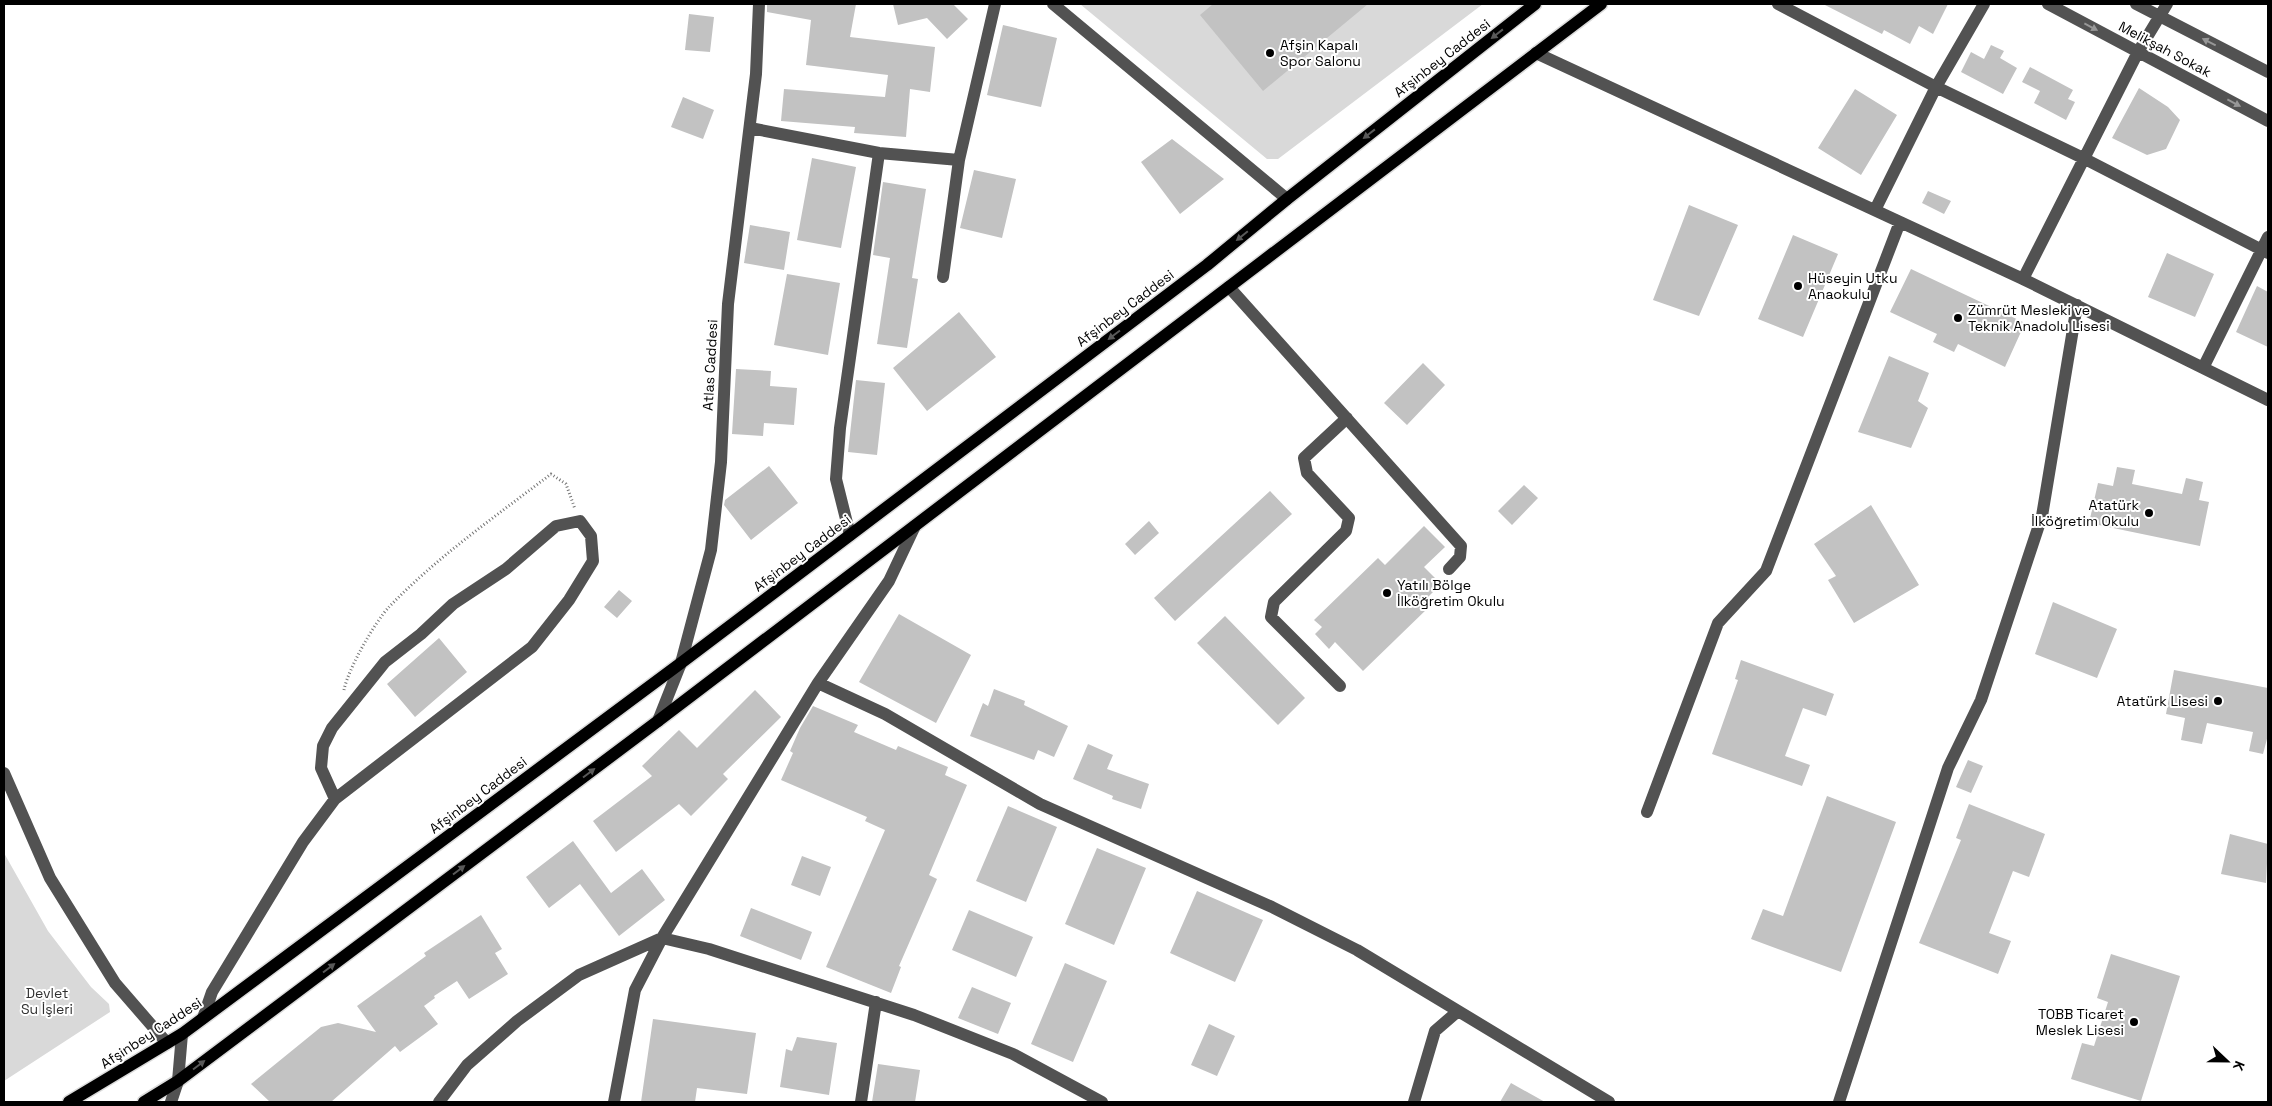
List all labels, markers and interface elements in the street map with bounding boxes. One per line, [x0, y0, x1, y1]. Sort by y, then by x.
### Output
street label: Afşinbey Caddesi [1390, 15, 1494, 101]
street label: Melikşah Sokak [2116, 17, 2215, 81]
one-way arrow [2084, 22, 2097, 31]
one-way arrow [1491, 28, 1504, 39]
place label: Afşin Kapalı Spor Salonu [1280, 36, 1361, 70]
one-way arrow [2202, 38, 2217, 46]
marker: Afşin Kapalı Spor Salonu [1264, 47, 1276, 59]
one-way arrow [2228, 98, 2241, 107]
one-way arrow [1363, 129, 1376, 140]
one-way arrow [1236, 230, 1249, 241]
street label: Afşinbey Caddesi [1073, 265, 1177, 351]
place label: Hüseyin Utku Anaokulu [1808, 269, 1897, 303]
marker: Hüseyin Utku Anaokulu [1792, 280, 1804, 292]
place label: Zümrüt Mesleki ve Teknik Anadolu Lisesi [1968, 301, 2110, 335]
marker: Zümrüt Mesleki ve Teknik Anadolu Lisesi [1952, 312, 1964, 324]
street label: Atlas Caddesi [699, 319, 721, 411]
one-way arrow [1108, 330, 1121, 341]
place label: Atatürk İlköğretim Okulu [2031, 496, 2139, 530]
marker: Atatürk İlköğretim Okulu [2143, 507, 2155, 519]
street label: Afşinbey Caddesi [750, 510, 854, 596]
place label: Yatılı Bölge İlköğretim Okulu [1397, 576, 1505, 610]
marker: Yatılı Bölge İlköğretim Okulu [1381, 587, 1393, 599]
place label: Atatürk Lisesi [2116, 692, 2208, 710]
marker: Atatürk Lisesi [2212, 695, 2224, 707]
street label: Afşinbey Caddesi [426, 752, 530, 838]
one-way arrow [582, 768, 596, 778]
one-way arrow [452, 865, 465, 876]
one-way arrow [322, 962, 335, 973]
park label: Devlet Su İşleri [21, 984, 73, 1018]
street label: Afşinbey Caddesi [97, 993, 205, 1073]
place label: TOBB Ticaret Meslek Lisesi [2036, 1005, 2124, 1039]
marker: TOBB Ticaret Meslek Lisesi [2128, 1016, 2140, 1028]
north arrow [2202, 1036, 2252, 1086]
text: K [2229, 1058, 2249, 1074]
one-way arrow [192, 1060, 206, 1070]

